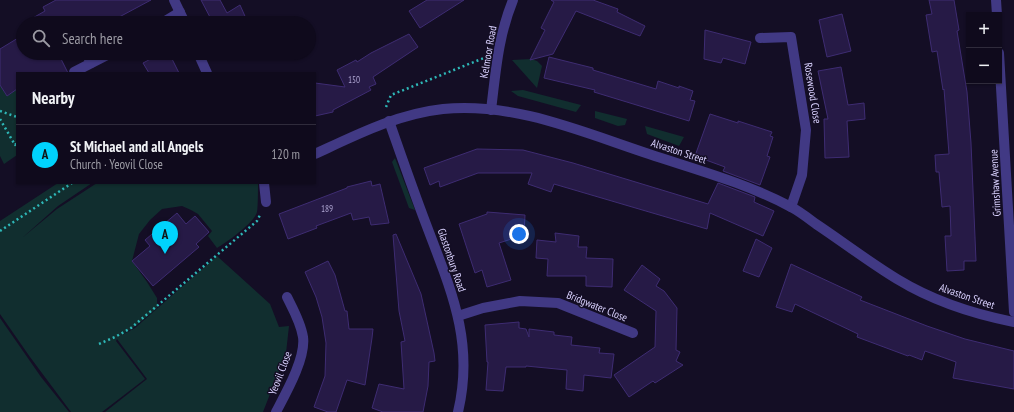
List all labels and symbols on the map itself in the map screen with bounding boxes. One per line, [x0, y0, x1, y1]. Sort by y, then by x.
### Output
street label: Kelmoor Road [477, 25, 500, 79]
street label: Rosewood Close [801, 62, 825, 125]
house number: 150 [348, 74, 360, 85]
street label: Alvaston Street [649, 135, 709, 167]
street label: Grimshaw Avenue [986, 149, 1004, 217]
house number: 189 [321, 203, 333, 214]
pin: A [152, 221, 178, 254]
your location [509, 224, 529, 244]
street label: Glastonbury Road [435, 226, 469, 294]
street label: Alvaston Street [937, 280, 997, 312]
street label: Bridgwater Close [565, 287, 630, 325]
street label: Yeovil Close [265, 349, 295, 397]

